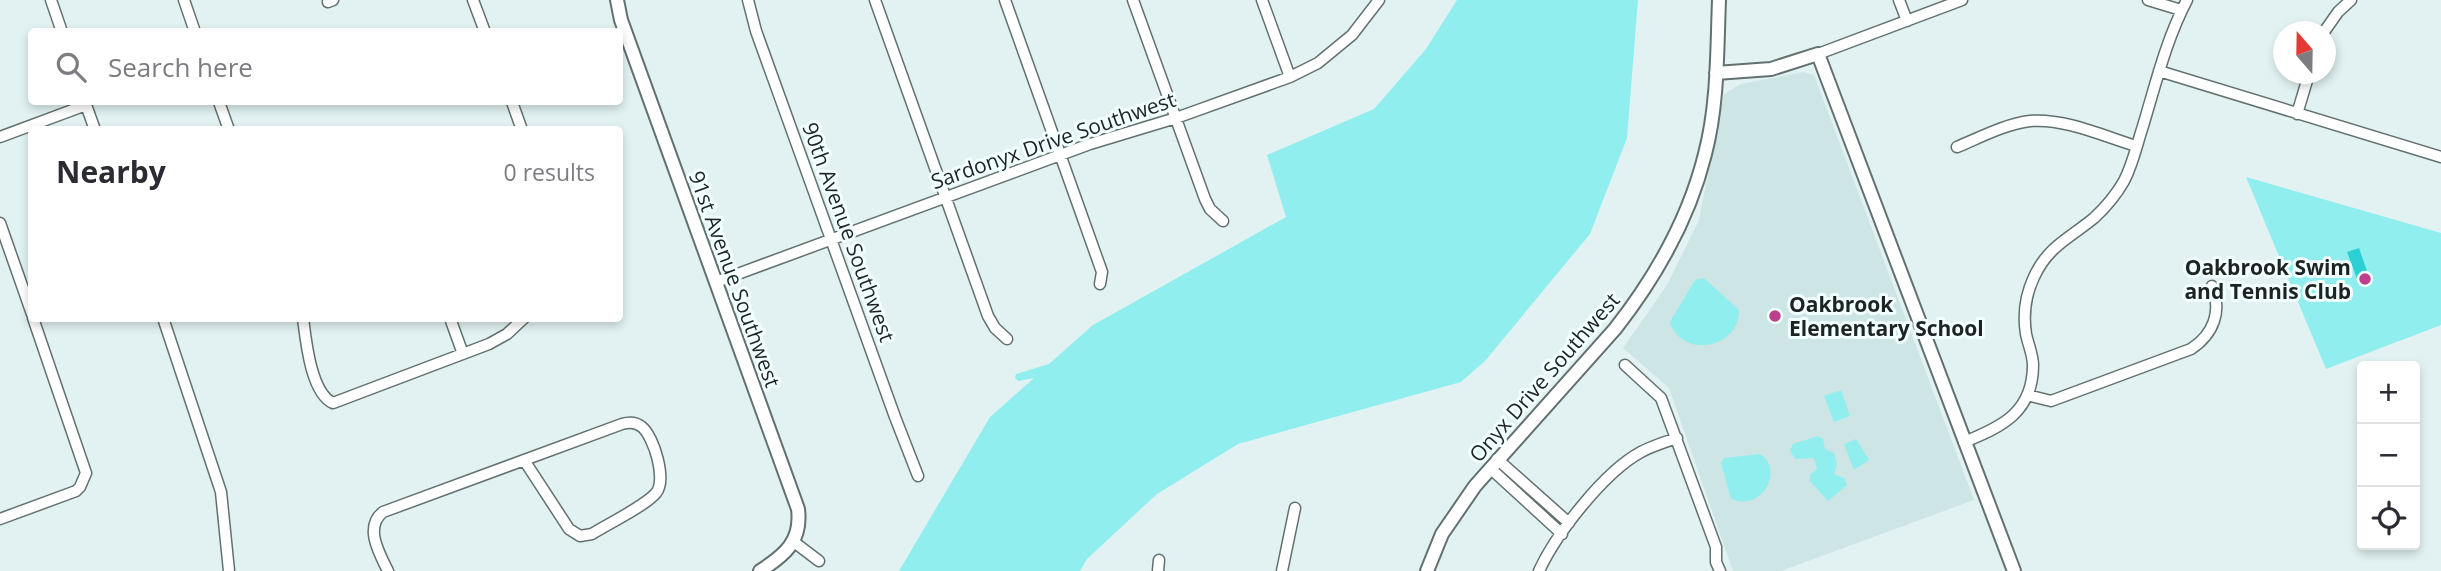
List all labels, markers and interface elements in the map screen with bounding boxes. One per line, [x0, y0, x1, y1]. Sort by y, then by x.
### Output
north arrow [2273, 21, 2336, 84]
search box [28, 28, 623, 105]
icon: search [52, 48, 90, 86]
text: Search here [108, 49, 253, 85]
street label: Sardonyx Drive Southwest [927, 85, 1179, 195]
street label: 90th Avenue Southwest [796, 119, 902, 345]
text: Nearby [56, 151, 166, 192]
text: 0 results [504, 156, 595, 188]
street label: 91st Avenue Southwest [683, 167, 787, 391]
place label: Oakbrook Swim and Tennis Club [2184, 253, 2351, 305]
marker: Oakbrook Swim and Tennis Club [2357, 271, 2373, 287]
street label: Onyx Drive Southwest [1463, 286, 1625, 468]
place label: Oakbrook Elementary School [1789, 290, 1984, 342]
marker: Oakbrook Elementary School [1767, 308, 1783, 324]
map controls [2357, 361, 2420, 550]
button: + [2357, 361, 2420, 424]
button: − [2357, 424, 2420, 487]
button: locate [2357, 487, 2420, 550]

